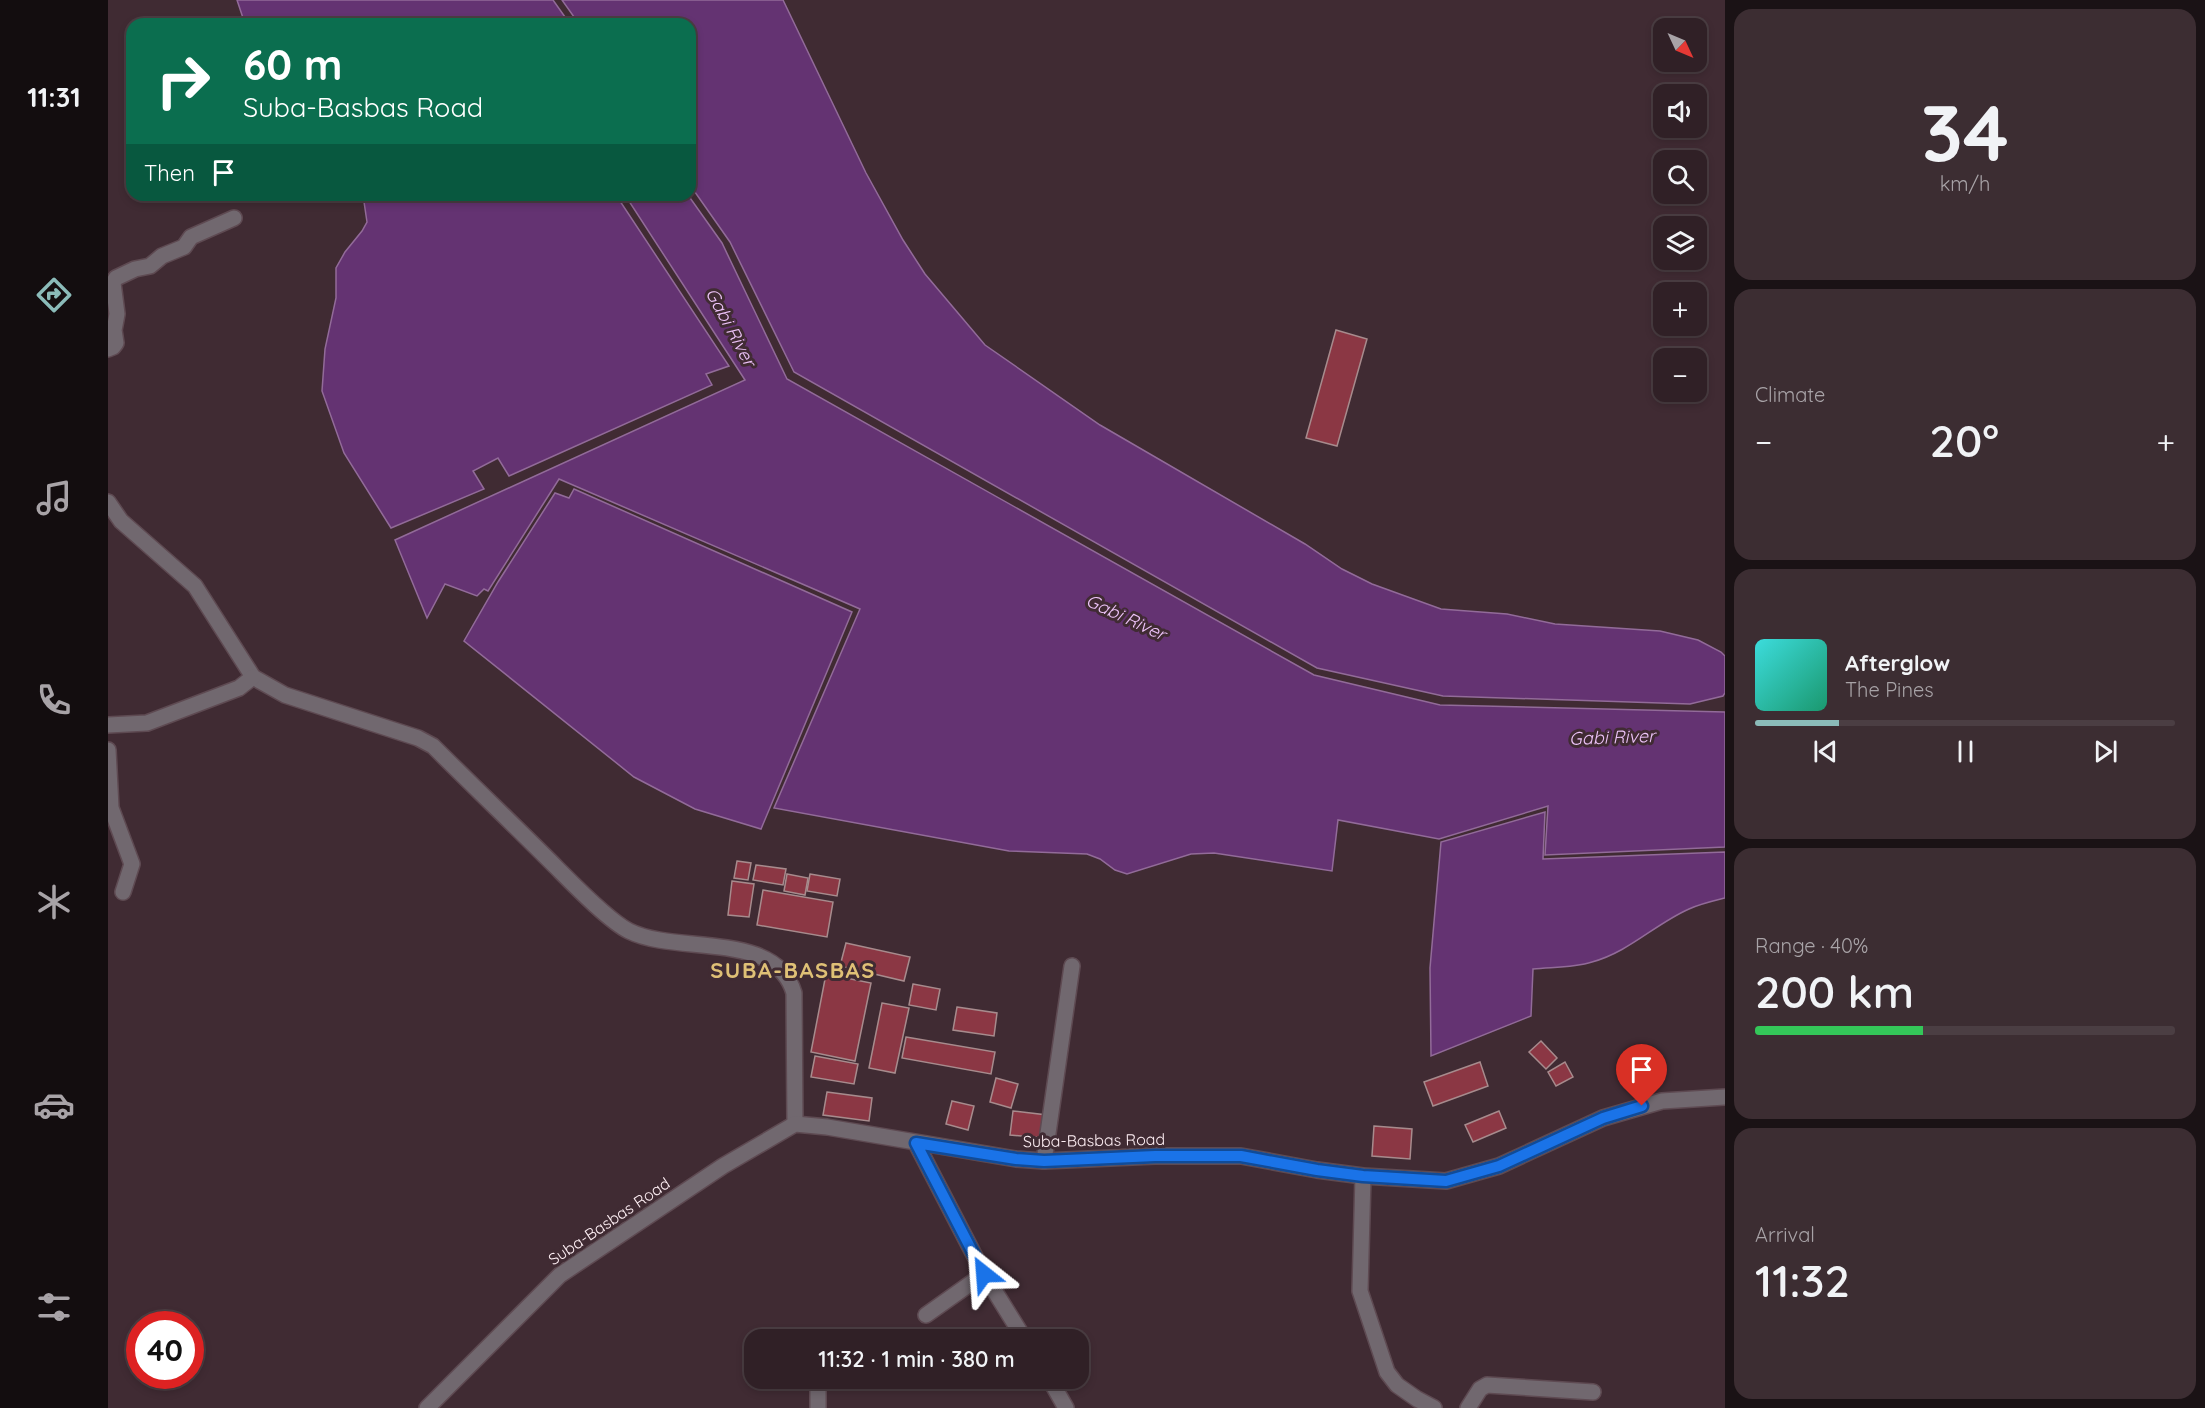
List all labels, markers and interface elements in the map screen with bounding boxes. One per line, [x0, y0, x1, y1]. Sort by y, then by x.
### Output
north arrow [1653, 18, 1707, 72]
map controls [1653, 18, 1707, 402]
text: 60 m [243, 38, 343, 91]
icon: right [144, 42, 222, 120]
text: 11:31 [27, 80, 81, 114]
text: 34 [1921, 83, 2009, 181]
button: sound [1653, 84, 1707, 138]
text: Suba-Basbas Road [243, 90, 483, 124]
button: search [1653, 150, 1707, 204]
icon: arrive [207, 156, 240, 189]
text: Then [144, 159, 195, 187]
text: km/h [1940, 171, 1990, 196]
button: layers [1653, 216, 1707, 270]
icon: directions [33, 274, 75, 316]
button: + [1653, 282, 1707, 336]
water label: Gabi River [701, 284, 762, 372]
button: − [1653, 348, 1707, 402]
text: Climate [1755, 382, 1825, 407]
text: 20° [1930, 412, 1999, 468]
text: − [1755, 421, 1772, 462]
text: + [2156, 421, 2175, 462]
icon: music [33, 477, 75, 519]
water label: Gabi River [1082, 588, 1172, 646]
text: Afterglow [1845, 649, 1950, 677]
text: The Pines [1845, 677, 1934, 702]
icon: phone [33, 679, 75, 721]
water label: Gabi River [1569, 724, 1657, 750]
icon: previous [1809, 735, 1842, 768]
icon: pause [1949, 735, 1982, 768]
icon: next [2089, 735, 2122, 768]
icon: climate [33, 881, 75, 923]
text: Range · 40% [1755, 933, 1868, 958]
district label: SUBA-BASBAS [710, 956, 876, 984]
text: 200 km [1755, 963, 1914, 1019]
pin [1616, 1044, 1667, 1106]
icon: arrive [1625, 1053, 1658, 1086]
icon: car [33, 1084, 75, 1126]
street label: Suba-Basbas Road [1023, 1129, 1165, 1151]
street label: Suba-Basbas Road [544, 1173, 674, 1269]
text: Arrival [1755, 1222, 1815, 1247]
position arrow [952, 1242, 1016, 1306]
text: 11:32 [1755, 1252, 1850, 1308]
icon: filters [33, 1286, 75, 1328]
speed limit sign: 40 [126, 1311, 204, 1389]
text: 11:32 · 1 min · 380 m [818, 1345, 1015, 1373]

